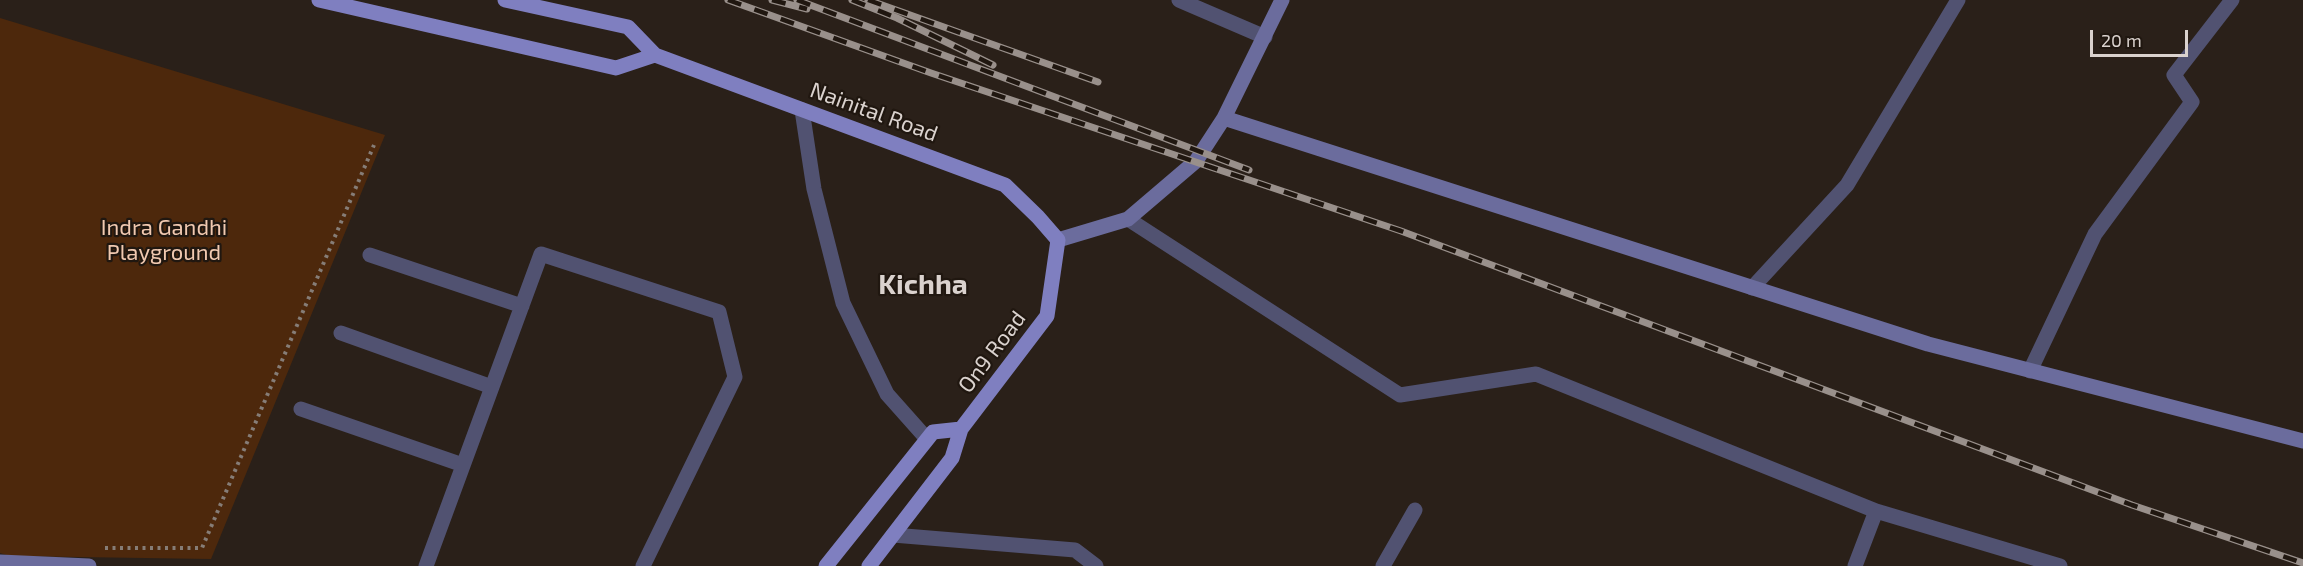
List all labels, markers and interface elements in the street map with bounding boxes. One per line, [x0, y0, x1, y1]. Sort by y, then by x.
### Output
scale bar [2093, 18, 2190, 56]
text: 20 m [2101, 29, 2142, 51]
street label: Nainital Road [807, 77, 941, 147]
park label: Indra Gandhi Playground [101, 215, 227, 266]
district label: Kichha [878, 268, 968, 302]
street label: On9 Road [953, 306, 1031, 398]

